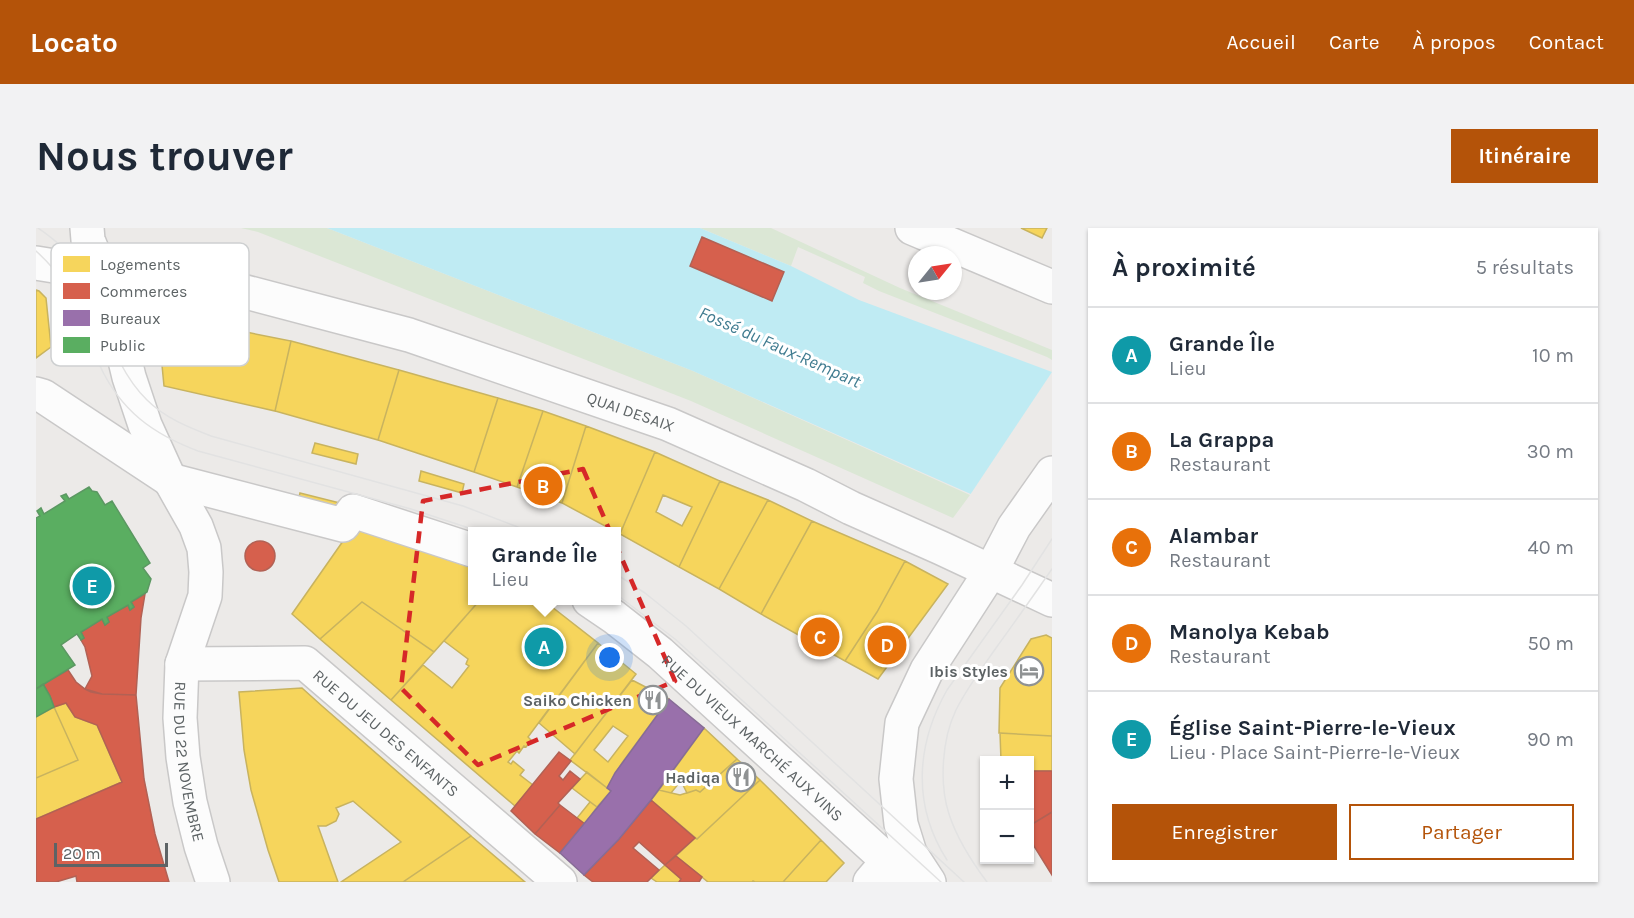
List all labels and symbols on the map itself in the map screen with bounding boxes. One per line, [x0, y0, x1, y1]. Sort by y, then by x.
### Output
legend [51, 243, 249, 366]
north arrow [908, 246, 962, 300]
text: Logements [100, 255, 181, 274]
text: Commerces [100, 282, 187, 301]
water label: Fossé du Faux-Rempart [696, 301, 865, 393]
text: Bureaux [100, 309, 160, 328]
text: Public [100, 336, 146, 355]
street label: QUAI DESAIX [584, 387, 678, 435]
pin: B [524, 464, 562, 508]
pin: E [72, 564, 112, 608]
pin: C [800, 614, 840, 660]
pin: D [868, 622, 906, 668]
pin: A [524, 624, 564, 670]
your location [595, 643, 624, 672]
street label: RUE DU VIEUX MARCHÉ AUX VINS [658, 650, 847, 825]
hotel icon: Ibis Styles [1013, 655, 1045, 687]
place label: Ibis Styles [929, 662, 1008, 681]
street label: RUE DU JEU DES ENFANTS [309, 665, 463, 800]
street label: RUE DU 22 NOVEMBRE [170, 681, 209, 844]
restaurant icon: Saiko Chicken [637, 684, 669, 716]
place label: Saiko Chicken [523, 691, 632, 710]
restaurant icon: Hadiqa [725, 761, 757, 793]
place label: Hadiqa [665, 768, 720, 787]
scale bar [54, 840, 168, 868]

